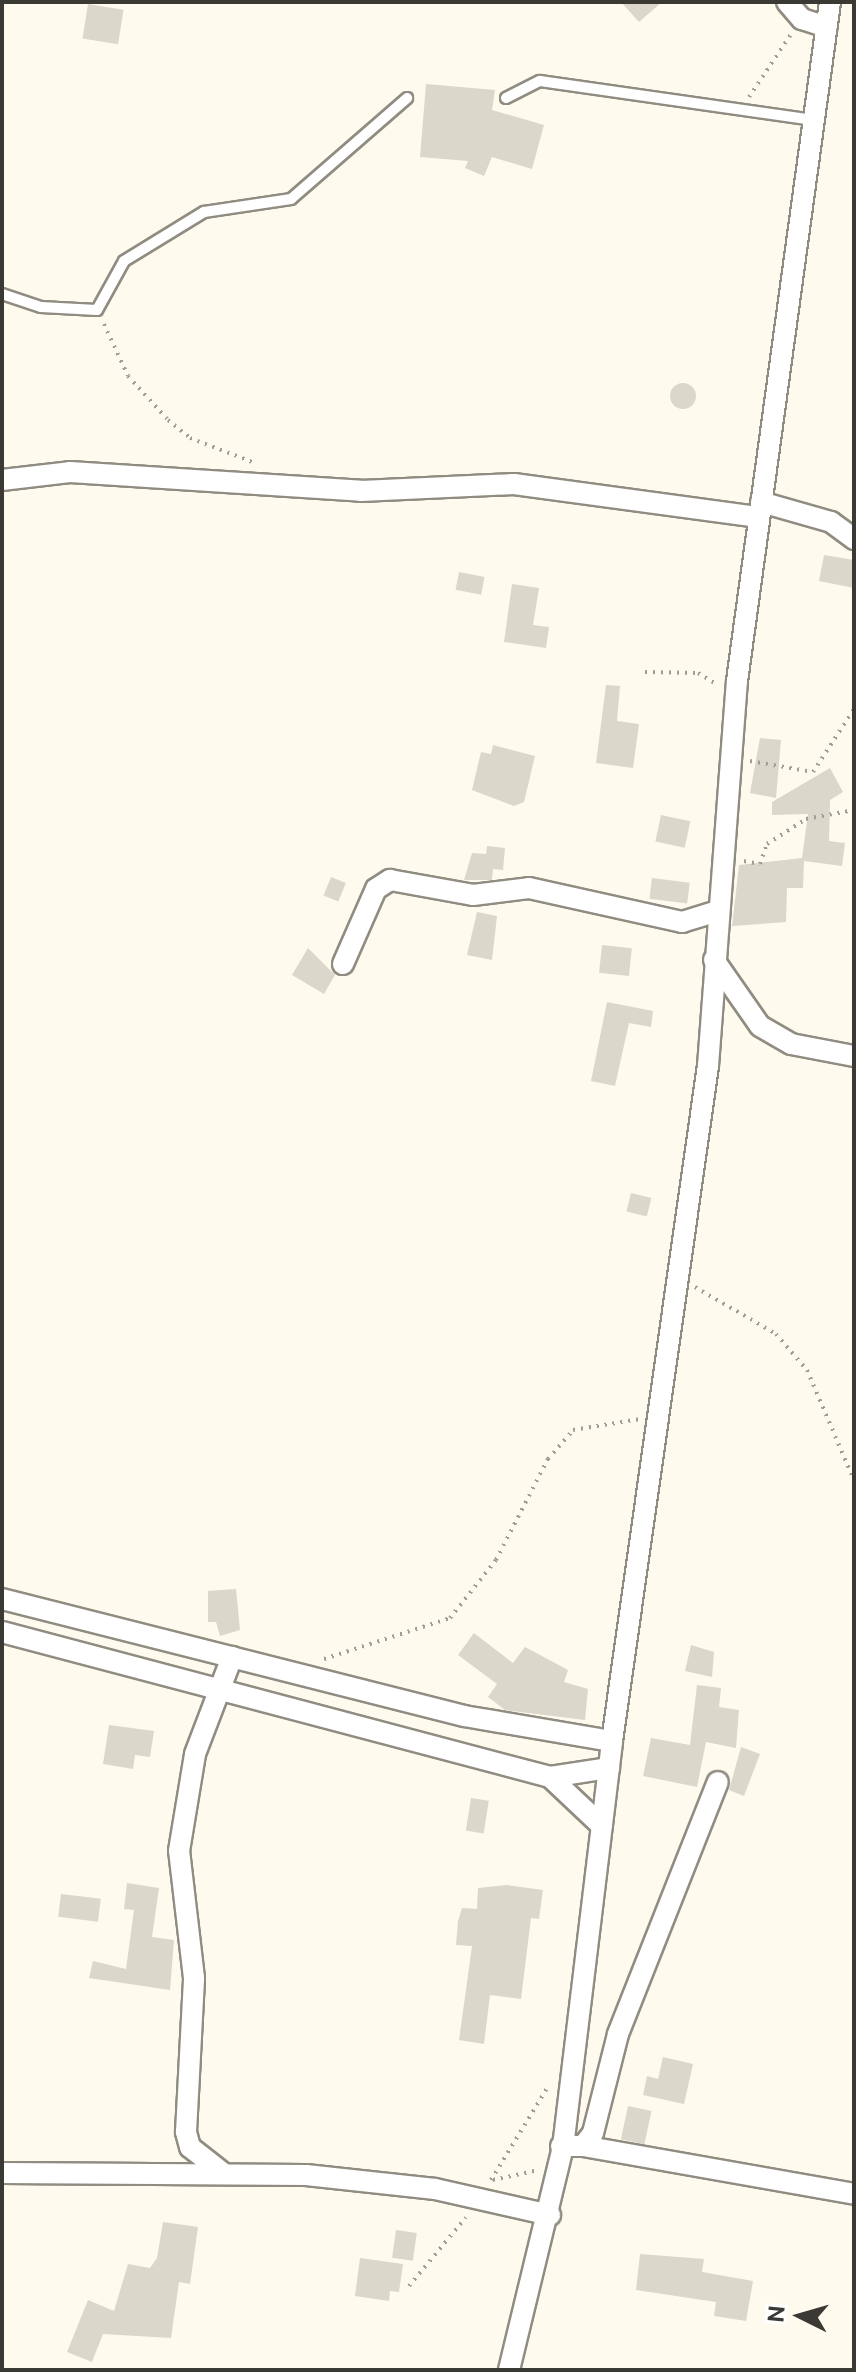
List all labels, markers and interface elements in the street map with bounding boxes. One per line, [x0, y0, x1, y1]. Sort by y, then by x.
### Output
north arrow [760, 2276, 840, 2356]
text: N [762, 2304, 790, 2324]

